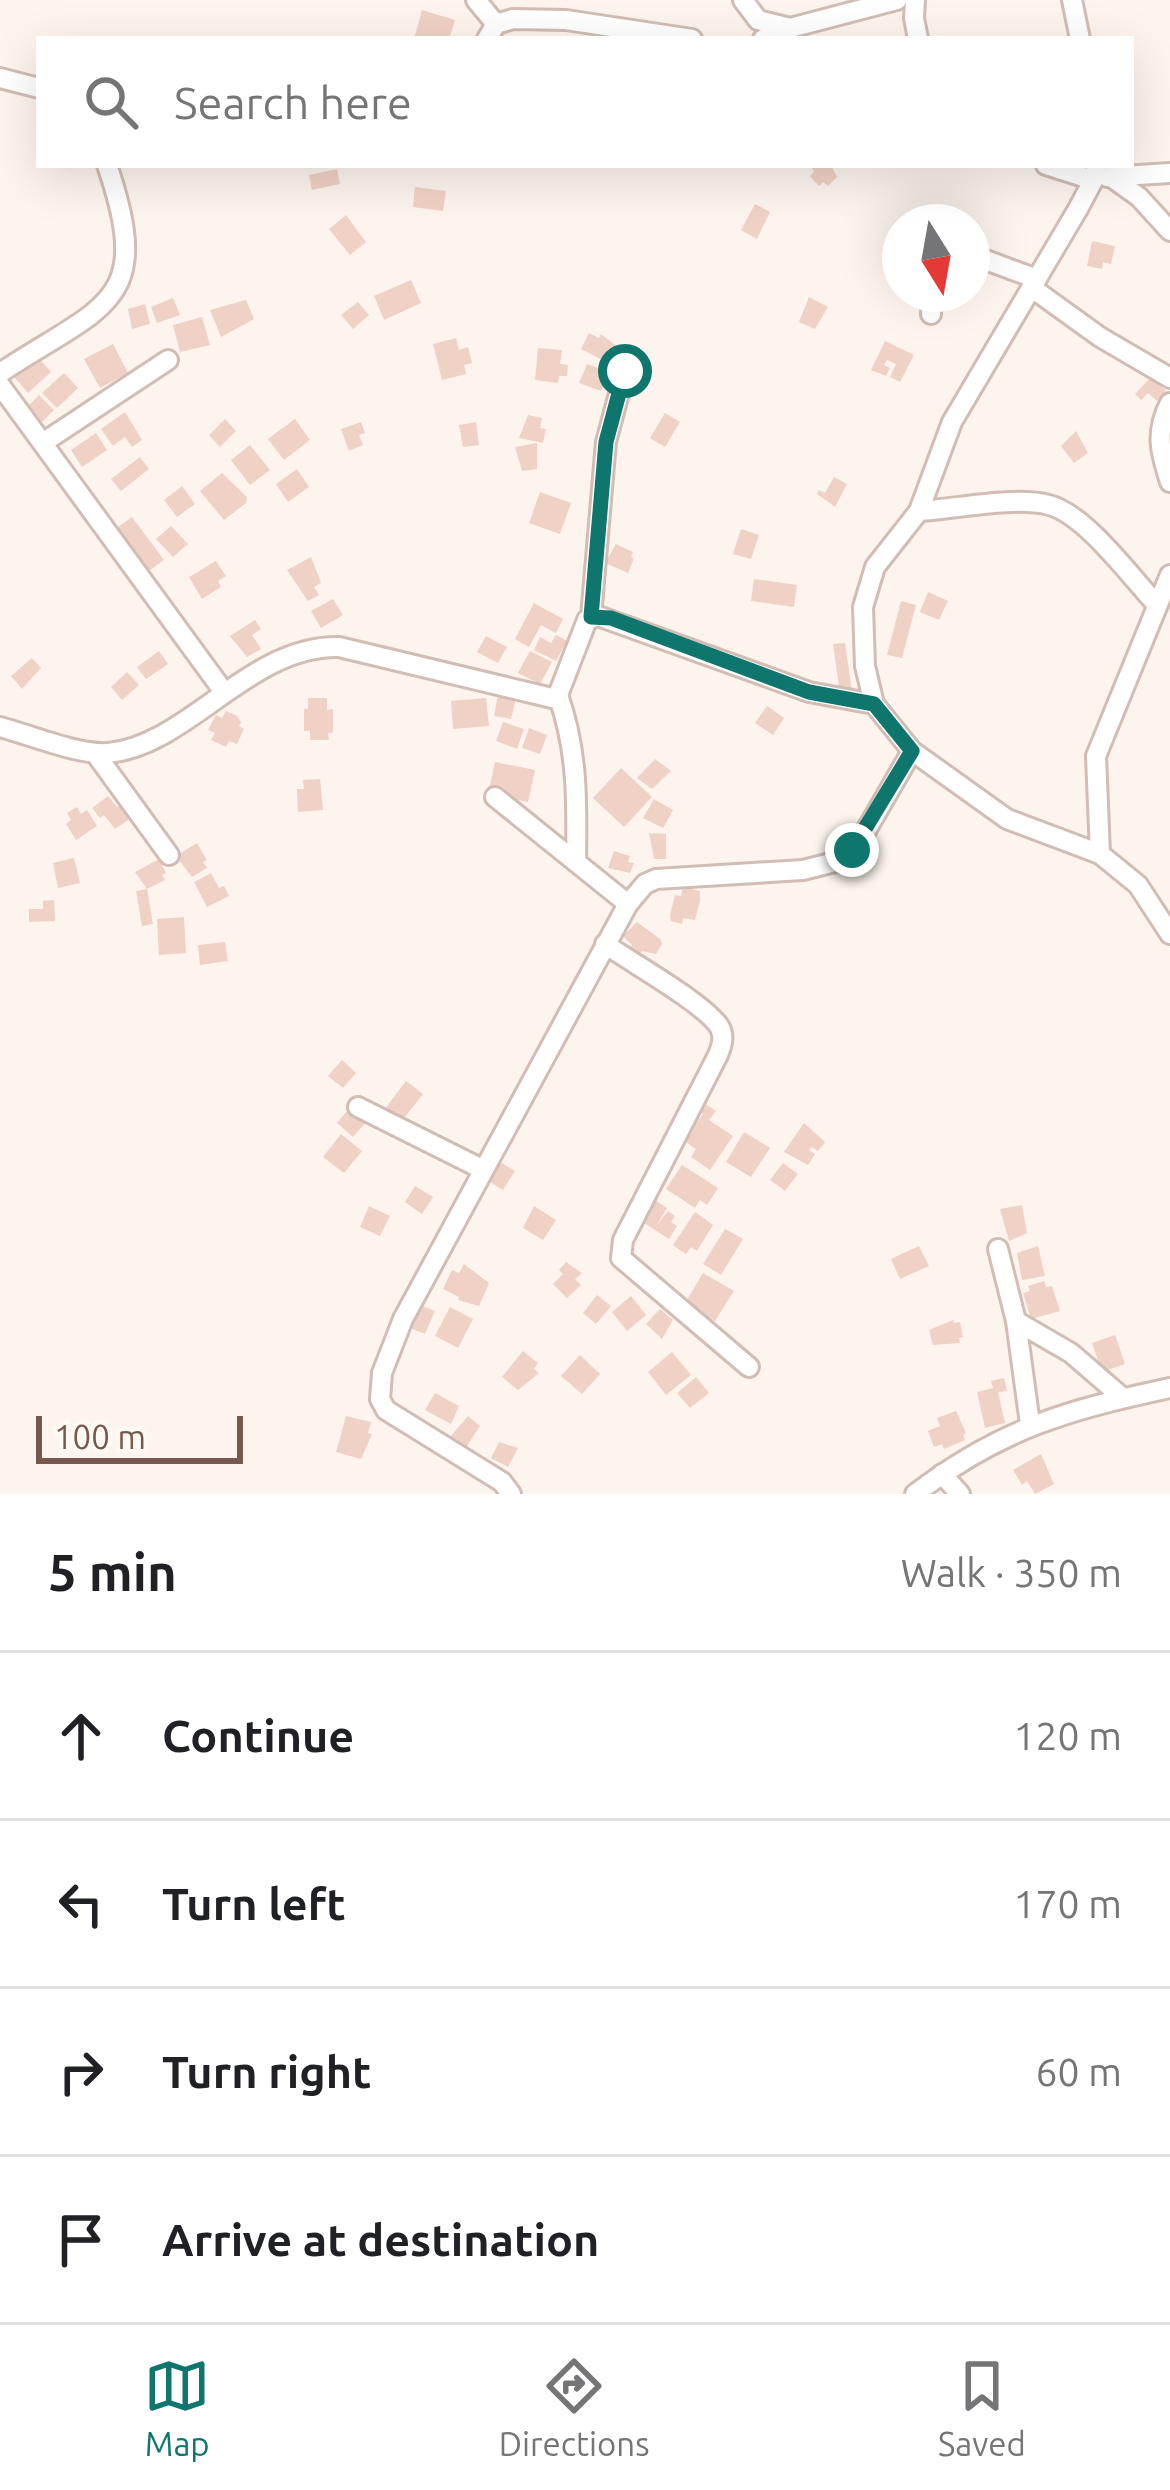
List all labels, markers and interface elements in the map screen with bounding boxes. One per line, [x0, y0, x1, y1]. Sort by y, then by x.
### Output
search box [36, 36, 1134, 168]
icon: search [78, 69, 144, 135]
text: Search here [174, 77, 412, 128]
north arrow [882, 204, 990, 312]
route start [598, 344, 652, 398]
route end [825, 823, 879, 877]
scale bar [36, 1410, 243, 1463]
text: 100 m [54, 1418, 146, 1455]
text: 5 min [48, 1543, 177, 1601]
text: Walk · 350 m [901, 1551, 1122, 1594]
icon: ahead [48, 1703, 114, 1769]
text: Continue [162, 1710, 354, 1761]
text: 120 m [1013, 1714, 1122, 1757]
icon: left [48, 1871, 114, 1937]
text: Turn left [162, 1878, 346, 1929]
text: 170 m [1013, 1882, 1122, 1925]
icon: right [48, 2039, 114, 2105]
text: Turn right [162, 2046, 371, 2097]
text: 60 m [1035, 2050, 1122, 2093]
icon: arrive [48, 2207, 114, 2273]
text: Arrive at destination [162, 2214, 599, 2265]
tab: Map [144, 2353, 210, 2462]
tab: Directions [499, 2353, 649, 2462]
tab: Saved [938, 2353, 1026, 2462]

